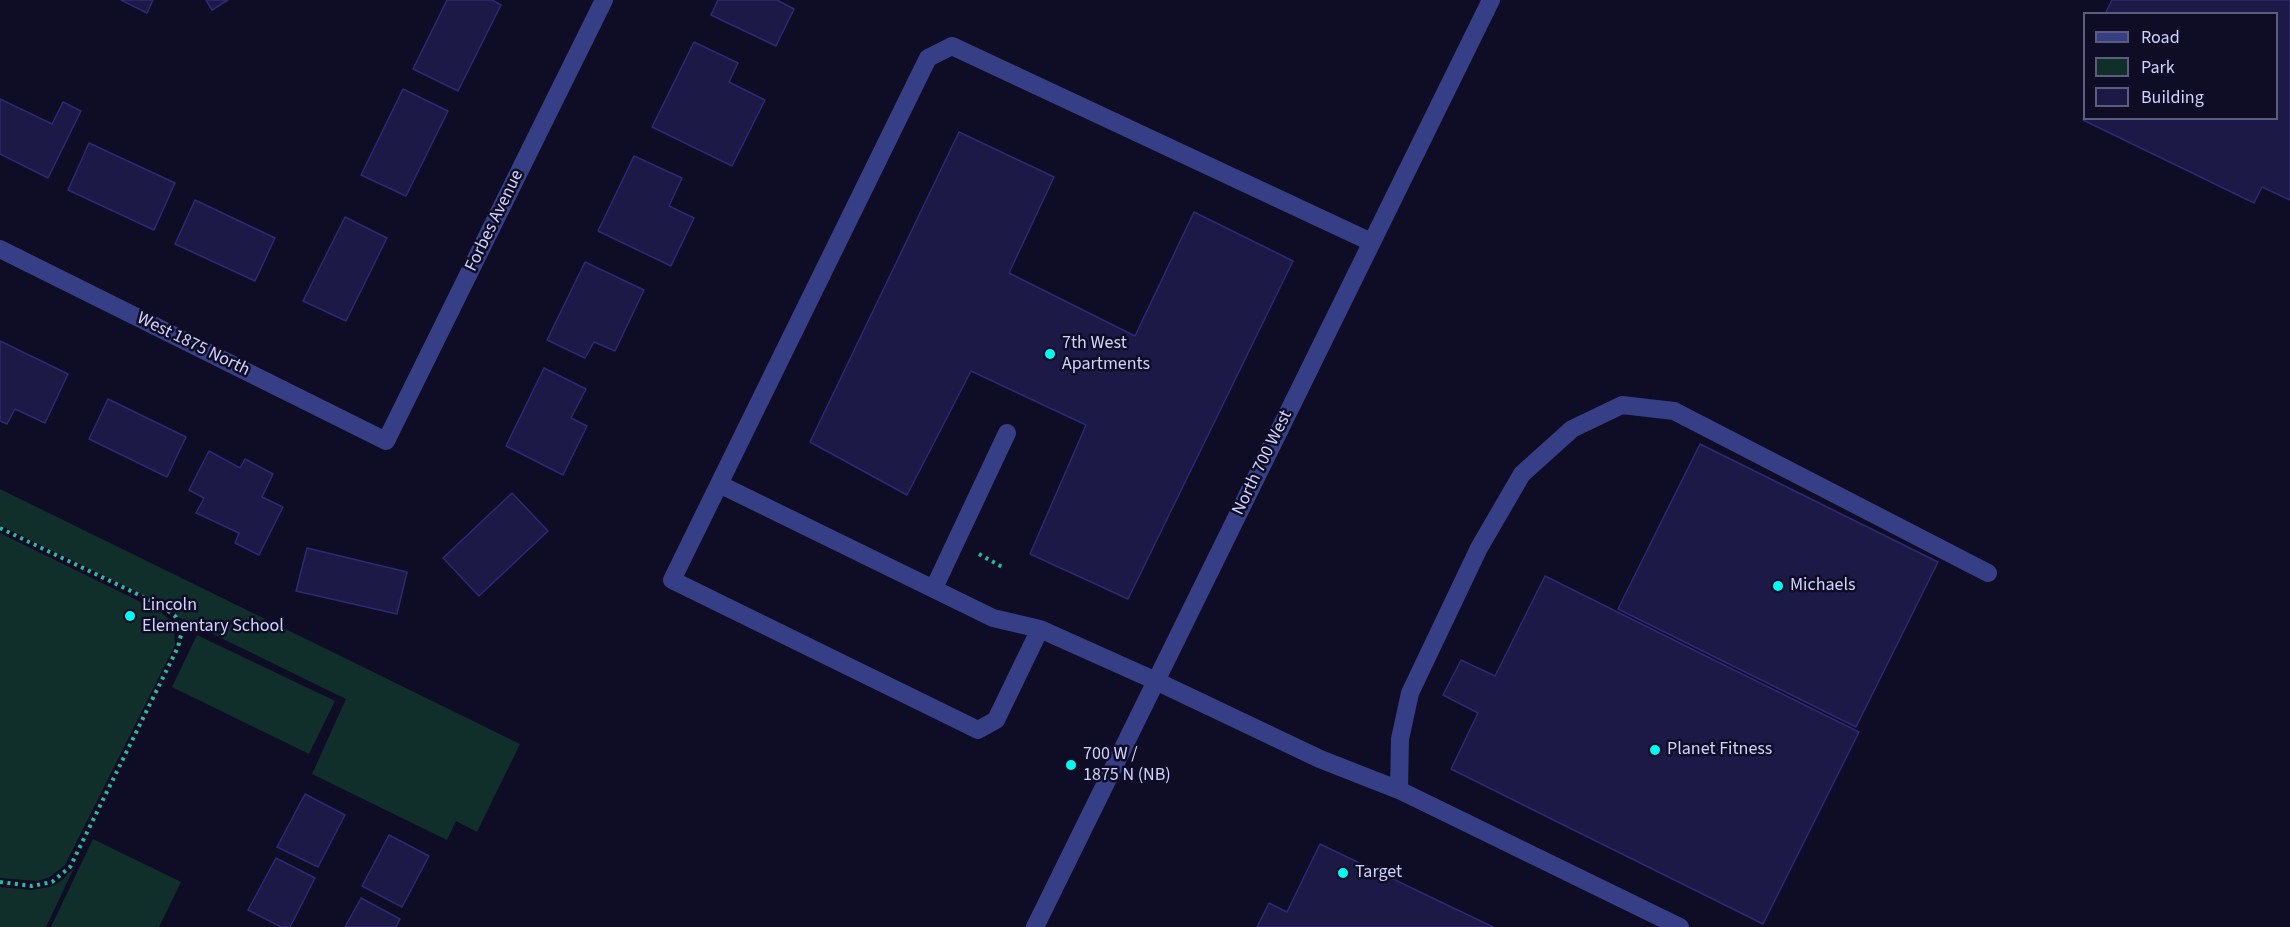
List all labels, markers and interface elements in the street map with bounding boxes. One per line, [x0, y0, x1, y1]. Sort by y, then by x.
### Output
legend [2083, 12, 2278, 120]
text: Road [2141, 25, 2180, 50]
text: Park [2141, 55, 2175, 80]
text: Building [2141, 85, 2204, 110]
street label: Forbes Avenue [461, 167, 529, 275]
street label: West 1875 North [133, 308, 253, 382]
place label: 7th West Apartments [1062, 333, 1150, 376]
marker: 7th West Apartments [1043, 347, 1057, 361]
street label: North 700 West [1228, 407, 1298, 519]
place label: Michaels [1790, 575, 1856, 597]
marker: Michaels [1771, 579, 1785, 593]
place label: Lincoln Elementary School [142, 595, 284, 638]
marker: Lincoln Elementary School [123, 609, 137, 623]
place label: Planet Fitness [1667, 739, 1772, 761]
marker: Planet Fitness [1648, 743, 1662, 757]
place label: 700 W / 1875 N (NB) [1083, 744, 1171, 786]
marker: 700 W / 1875 N (NB) [1064, 758, 1078, 772]
place label: Target [1355, 862, 1402, 884]
marker: Target [1336, 866, 1350, 880]

